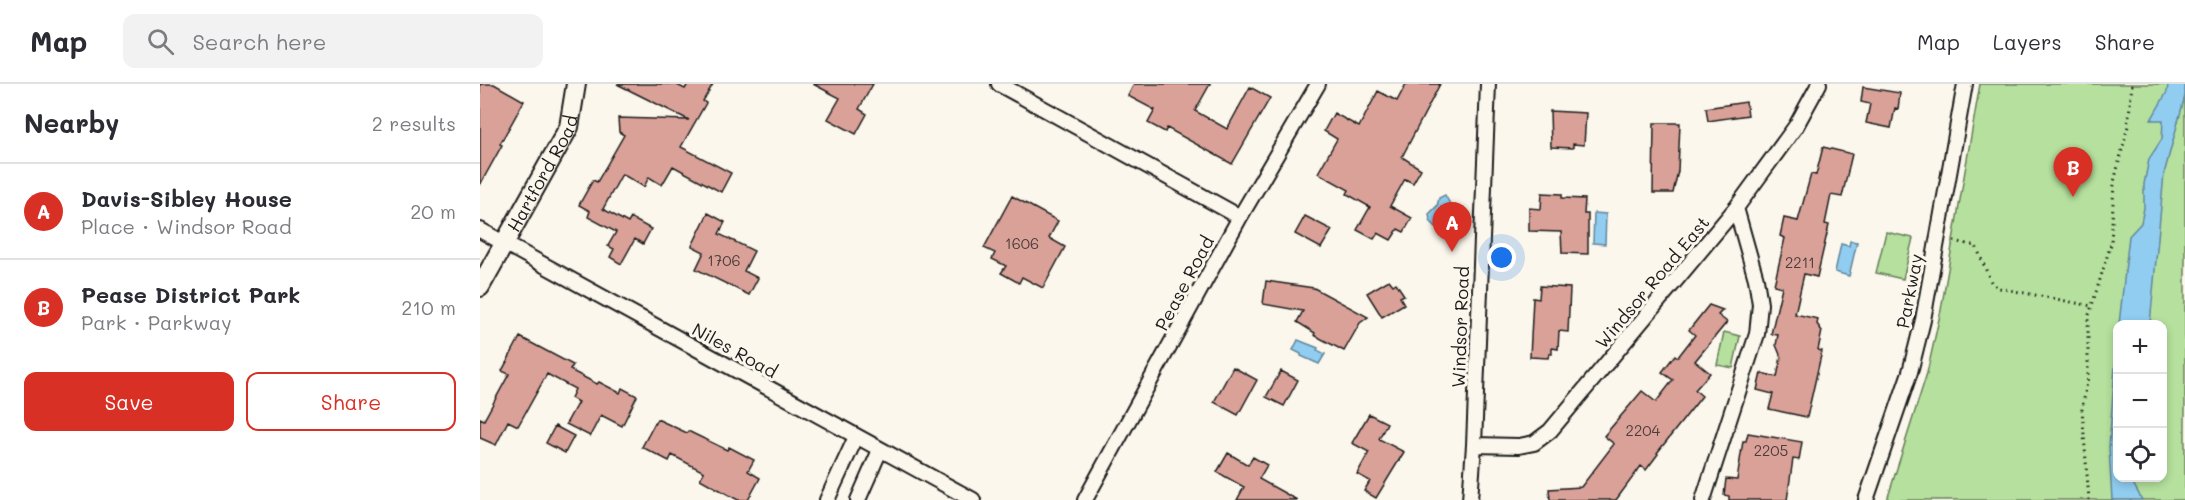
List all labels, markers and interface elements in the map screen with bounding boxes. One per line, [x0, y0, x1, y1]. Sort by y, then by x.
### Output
search box [123, 14, 543, 68]
text: Map [30, 23, 87, 59]
icon: search [144, 25, 177, 58]
text: Search here [192, 27, 326, 56]
text: Map [1917, 28, 1960, 55]
text: Layers [1993, 28, 2062, 55]
text: Share [2095, 28, 2155, 55]
text: Nearby [24, 106, 119, 140]
text: 2 results [372, 110, 456, 136]
street label: Hartford Road [501, 113, 583, 236]
pin: B [2054, 147, 2092, 197]
text: Davis-Sibley House [81, 184, 292, 213]
text: A [37, 198, 50, 224]
text: 20 m [410, 198, 456, 224]
pin: A [1432, 202, 1472, 252]
street label: Windsor Road East [1590, 211, 1714, 353]
text: Place · Windsor Road [81, 213, 292, 239]
street label: Pease Road [1149, 232, 1219, 334]
house number: 1606 [1005, 233, 1039, 253]
your location [1487, 243, 1516, 272]
house number: 1706 [707, 250, 741, 270]
house number: 2211 [1785, 252, 1815, 272]
street label: Parkway [1890, 252, 1928, 330]
street label: Windsor Road [1446, 266, 1474, 388]
text: Pease District Park [81, 280, 300, 309]
text: B [37, 294, 50, 320]
text: 210 m [401, 294, 456, 320]
text: Park · Parkway [81, 309, 232, 335]
street label: Niles Road [688, 317, 782, 383]
map controls [2113, 320, 2167, 482]
button: + [2113, 320, 2167, 374]
button: Save [24, 372, 234, 431]
button: Share [246, 372, 456, 431]
button: − [2113, 374, 2167, 428]
house number: 2204 [1626, 420, 1661, 440]
button: locate [2113, 428, 2167, 482]
house number: 2205 [1754, 440, 1788, 460]

